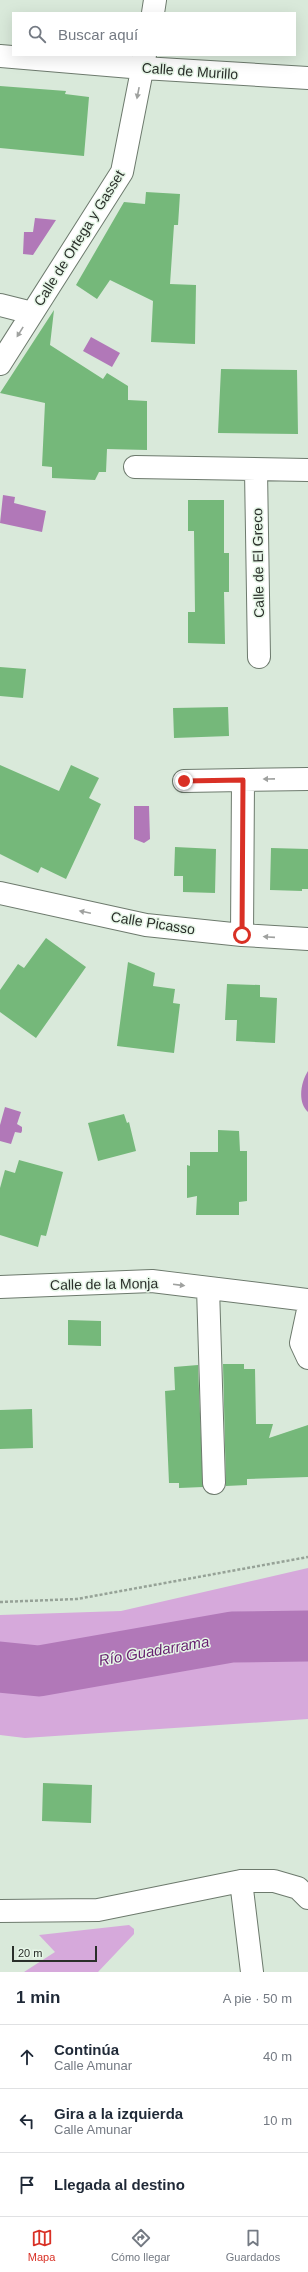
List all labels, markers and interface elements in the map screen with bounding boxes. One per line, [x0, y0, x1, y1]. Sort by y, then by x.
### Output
search box [12, 12, 296, 56]
icon: search [26, 23, 48, 45]
text: Buscar aquí [58, 26, 138, 43]
street label: Calle de Murillo [141, 60, 239, 82]
one-way arrow [134, 87, 140, 99]
street label: Calle de Ortega y Gasset [31, 167, 127, 309]
one-way arrow [16, 327, 24, 337]
street label: Calle de El Greco [249, 508, 267, 618]
route end [175, 772, 193, 790]
one-way arrow [262, 776, 275, 782]
one-way arrow [79, 908, 91, 914]
street label: Calle Picasso [110, 908, 196, 938]
route start [233, 926, 251, 944]
one-way arrow [263, 933, 275, 940]
street label: Calle de la Monja [50, 1275, 158, 1293]
one-way arrow [173, 1282, 185, 1288]
water label: Río Guadarrama [97, 1632, 210, 1669]
scale bar [12, 1944, 97, 1963]
text: 20 m [18, 1947, 42, 1959]
text: 1 min [16, 1988, 60, 2007]
text: A pie · 50 m [223, 1991, 292, 2006]
text: Continúa [54, 2041, 119, 2058]
icon: ahead [16, 2046, 38, 2068]
text: 40 m [263, 2049, 292, 2064]
text: Calle Amunar [54, 2058, 132, 2073]
text: Gira a la izquierda [54, 2105, 183, 2122]
icon: left [16, 2110, 38, 2132]
text: 10 m [263, 2113, 292, 2128]
text: Calle Amunar [54, 2122, 132, 2137]
icon: arrive [16, 2174, 38, 2196]
text: Llegada al destino [54, 2176, 185, 2193]
tab: Mapa [28, 2227, 55, 2263]
tab: Cómo llegar [111, 2227, 170, 2263]
tab: Guardados [226, 2227, 280, 2263]

